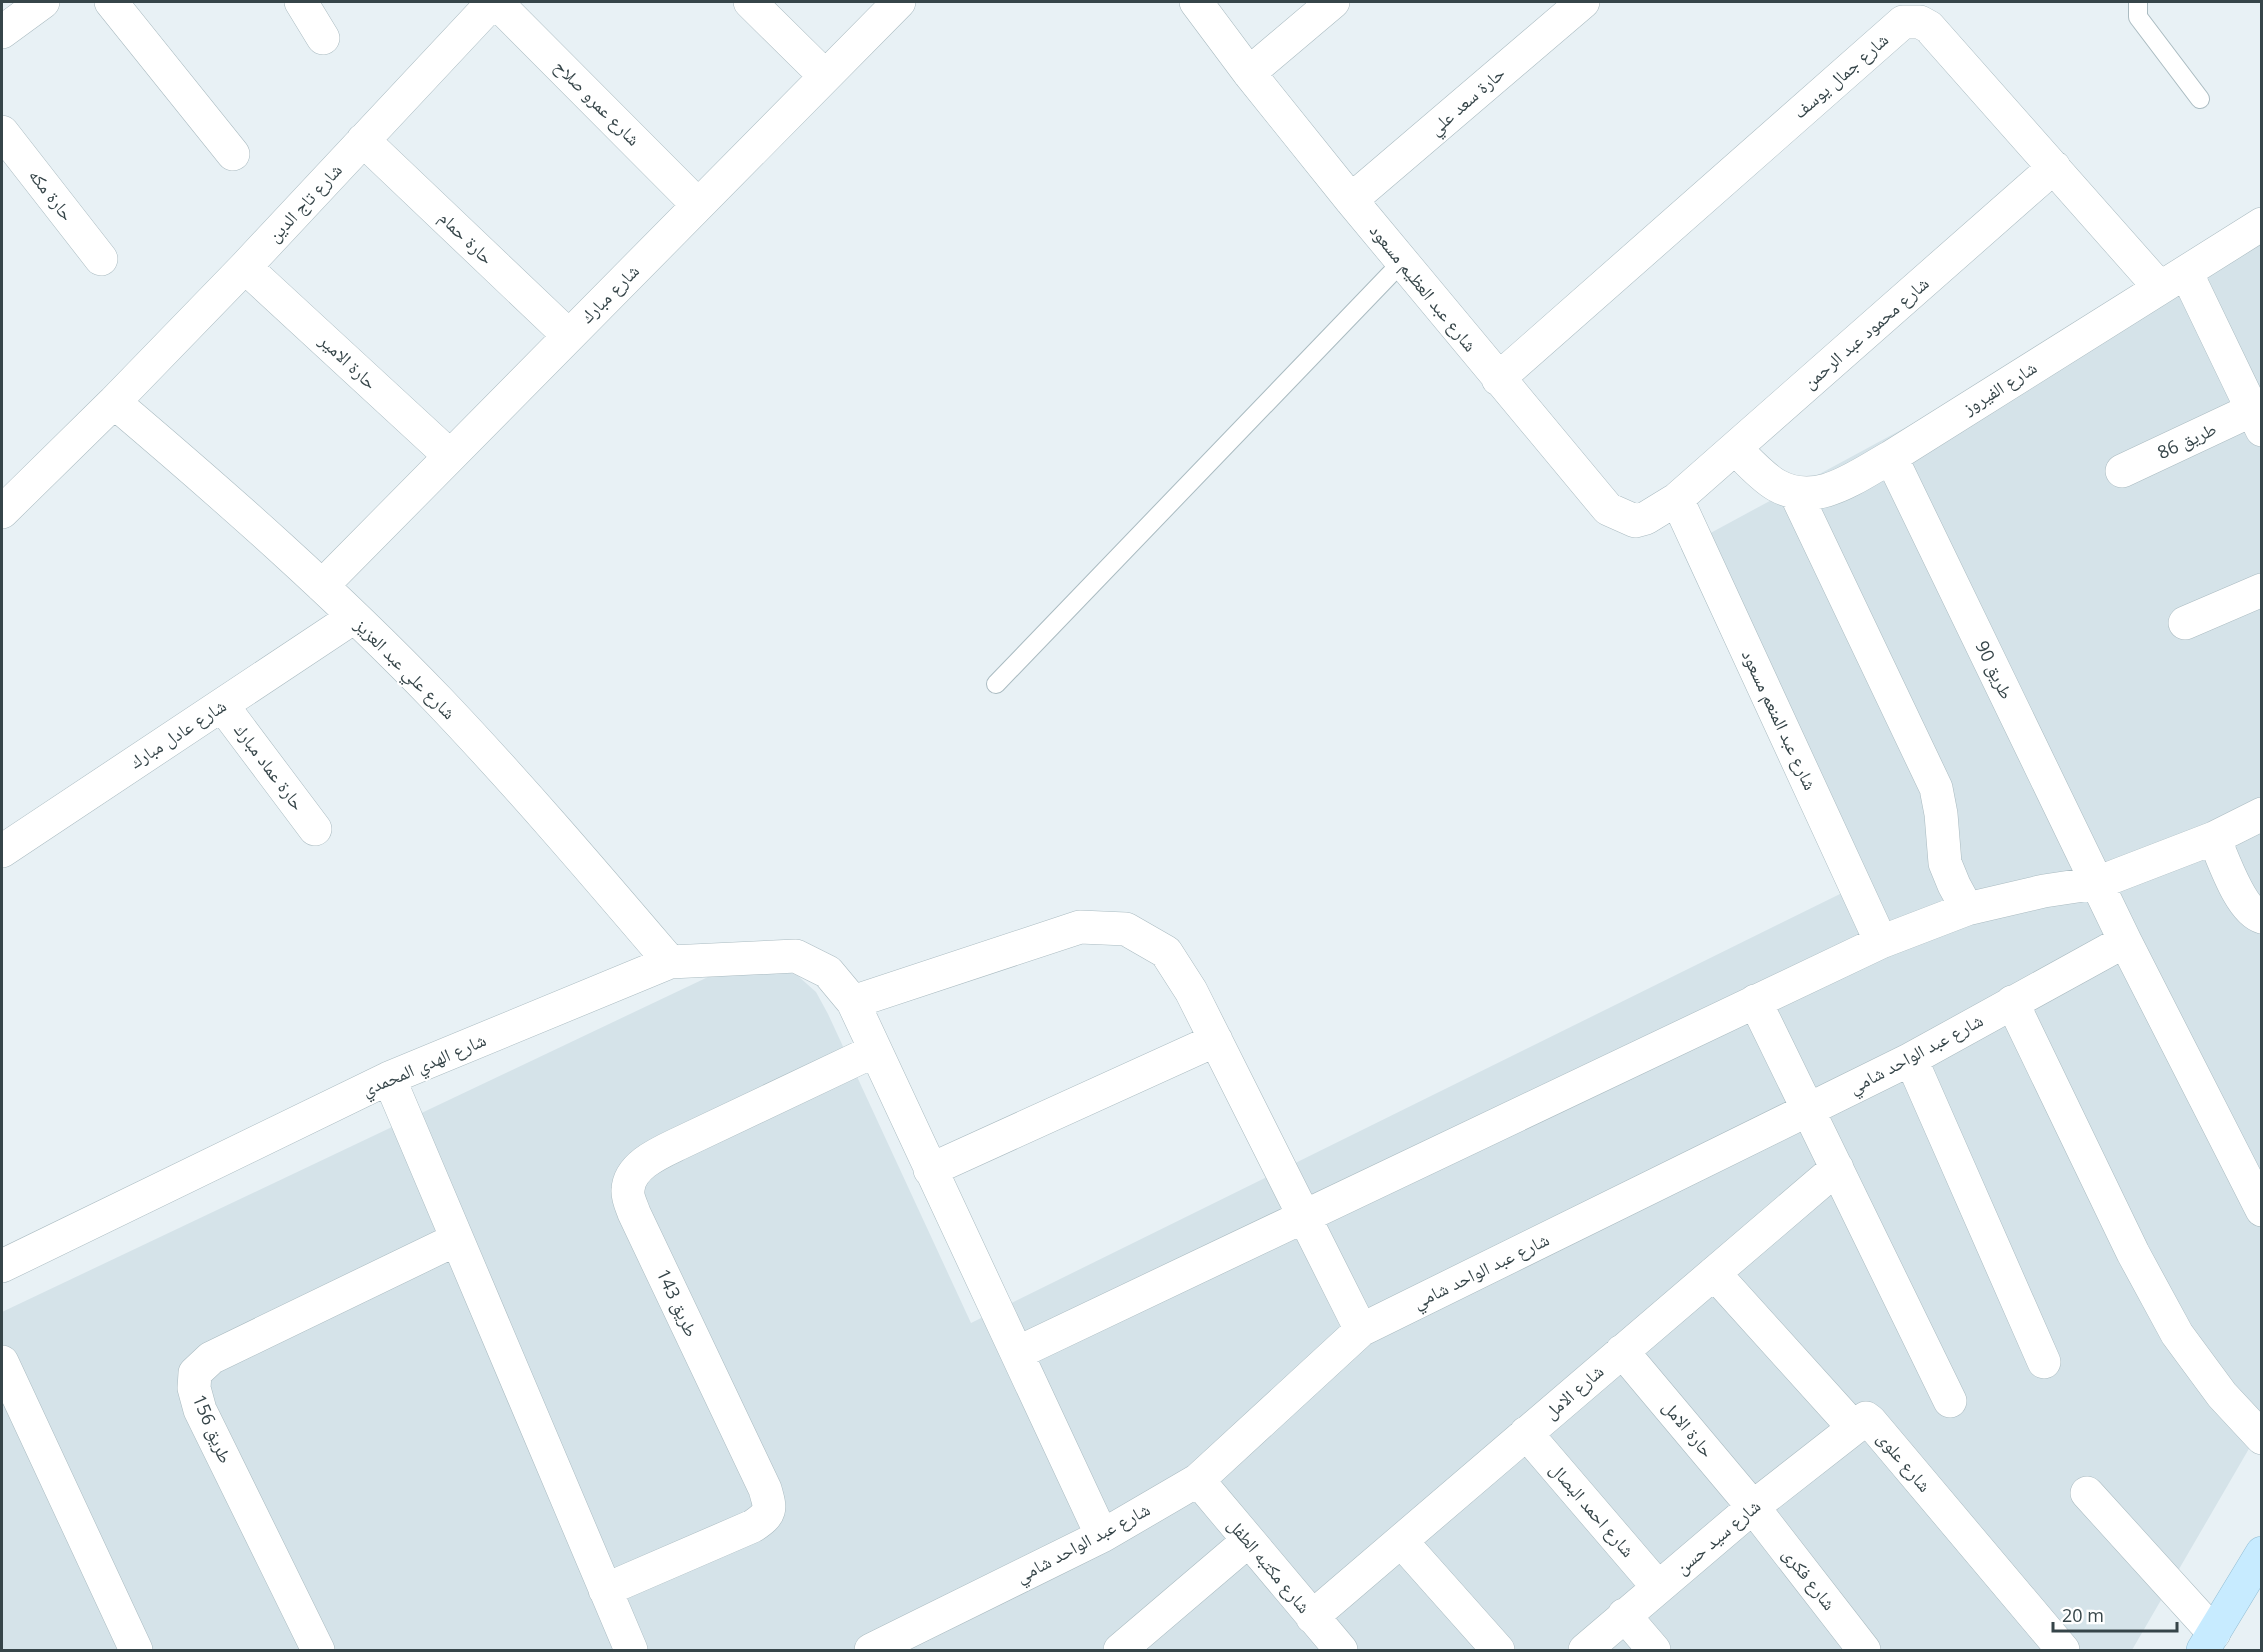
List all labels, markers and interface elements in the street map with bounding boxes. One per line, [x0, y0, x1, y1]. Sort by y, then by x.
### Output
street label: شارع جمال يوسف [1788, 27, 1893, 123]
street label: شارع عمرو صلاح [549, 54, 646, 151]
street label: حارة سعد علي [1423, 61, 1512, 143]
street label: شارع تاج الدين [262, 158, 348, 247]
street label: حارة مكه [24, 164, 80, 225]
street label: حارة حمام [433, 205, 499, 270]
street label: شارع عبد العظيم مسعود [1364, 219, 1483, 357]
street label: شارع مبارك [575, 259, 644, 328]
street label: شارع محمود عبد الرحمن [1797, 271, 1933, 394]
street label: حارة الامير [314, 328, 383, 394]
street label: شارع الفيروز [1957, 355, 2041, 420]
street label: طريق 86 [2153, 416, 2220, 464]
street label: شارع علي عبد العزيز [347, 612, 461, 726]
street label: طريق 90 [1970, 636, 2019, 703]
street label: شارع عبد المنعم مسعود [1736, 645, 1823, 794]
street label: شارع عادل مبارك [125, 693, 230, 773]
street label: حارة عماد مبارك [229, 718, 310, 815]
street label: شارع عبد الواحد شامي [1844, 1008, 1989, 1102]
street label: شارع الهدي المحمدي [358, 1027, 491, 1104]
street label: شارع عبد الواحد شامي [1408, 1227, 1554, 1317]
street label: طريق 143 [652, 1265, 704, 1340]
street label: شارع الامل [1539, 1359, 1608, 1424]
street label: طريق 156 [188, 1391, 238, 1467]
street label: حارة الامل [1658, 1395, 1720, 1462]
street label: شارع علوى [1872, 1426, 1937, 1497]
street label: شارع احمد البصال [1545, 1457, 1640, 1562]
street label: شارع سيد حسن [1670, 1494, 1765, 1579]
street label: شارع عبد الواحد شامي [1011, 1497, 1156, 1591]
street label: شارع مكتبه الطفل [1223, 1513, 1317, 1618]
street label: شارع فكرى [1778, 1542, 1842, 1615]
scale bar [2053, 1595, 2178, 1633]
text: 20 m [2062, 1603, 2104, 1627]

